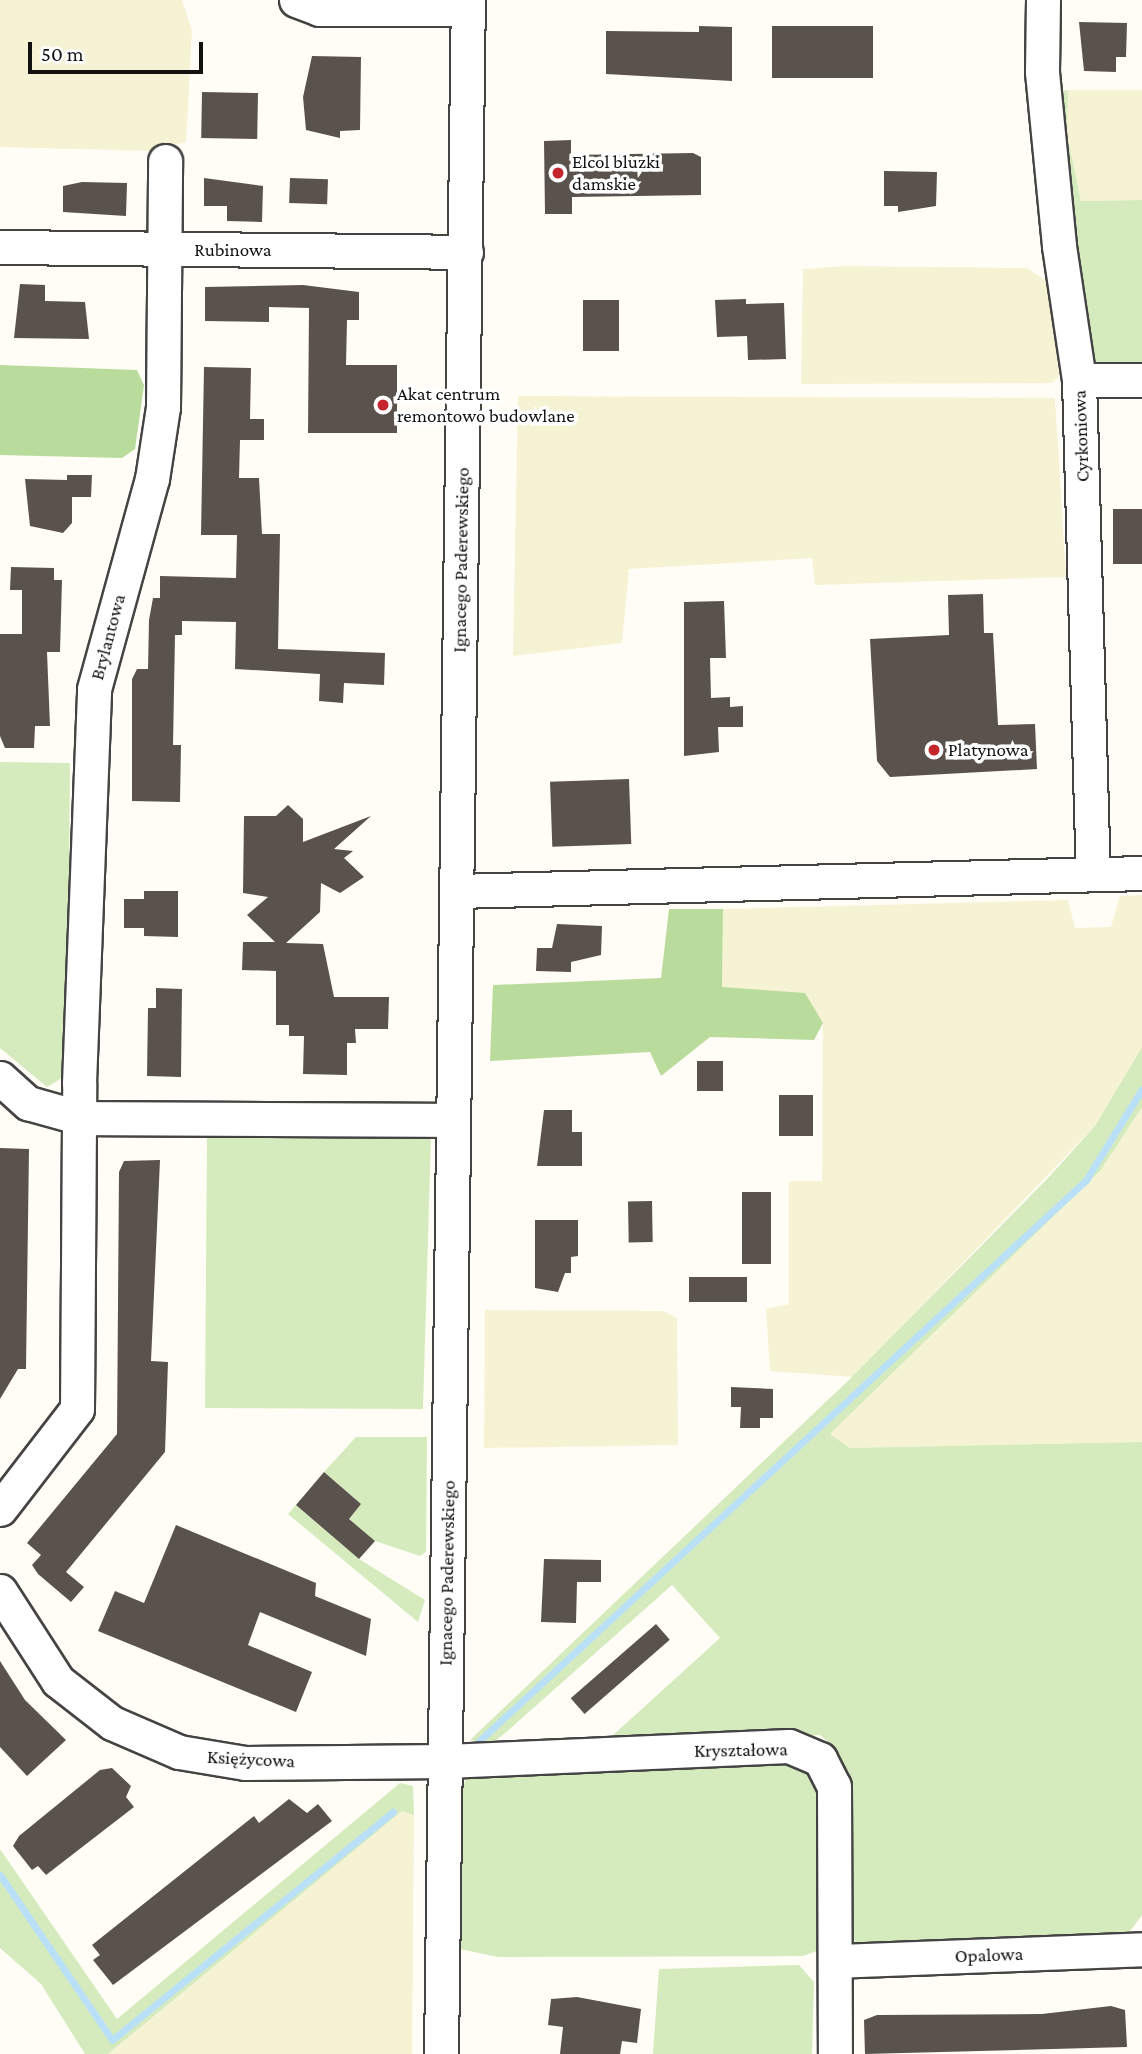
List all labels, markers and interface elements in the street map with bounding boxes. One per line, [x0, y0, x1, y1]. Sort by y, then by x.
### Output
scale bar [32, 28, 206, 72]
text: 50 m [41, 42, 84, 66]
place label: Elcol bluzki damskie [572, 151, 660, 195]
marker: Elcol bluzki damskie [550, 165, 566, 181]
street label: Rubinowa [194, 239, 272, 261]
place label: Akat centrum remontowo budowlane [397, 383, 574, 427]
street label: Cyrkoniowa [1068, 390, 1094, 482]
marker: Akat centrum remontowo budowlane [375, 397, 391, 413]
street label: Ignacego Paderewskiego [448, 467, 474, 653]
street label: Brylantowa [86, 591, 130, 683]
place label: Platynowa [948, 739, 1029, 761]
marker: Platynowa [926, 742, 942, 758]
street label: Ignacego Paderewskiego [434, 1480, 460, 1666]
street label: Kryształowa [694, 1738, 788, 1762]
street label: Księżycowa [206, 1745, 296, 1773]
street label: Opalowa [954, 1942, 1024, 1968]

